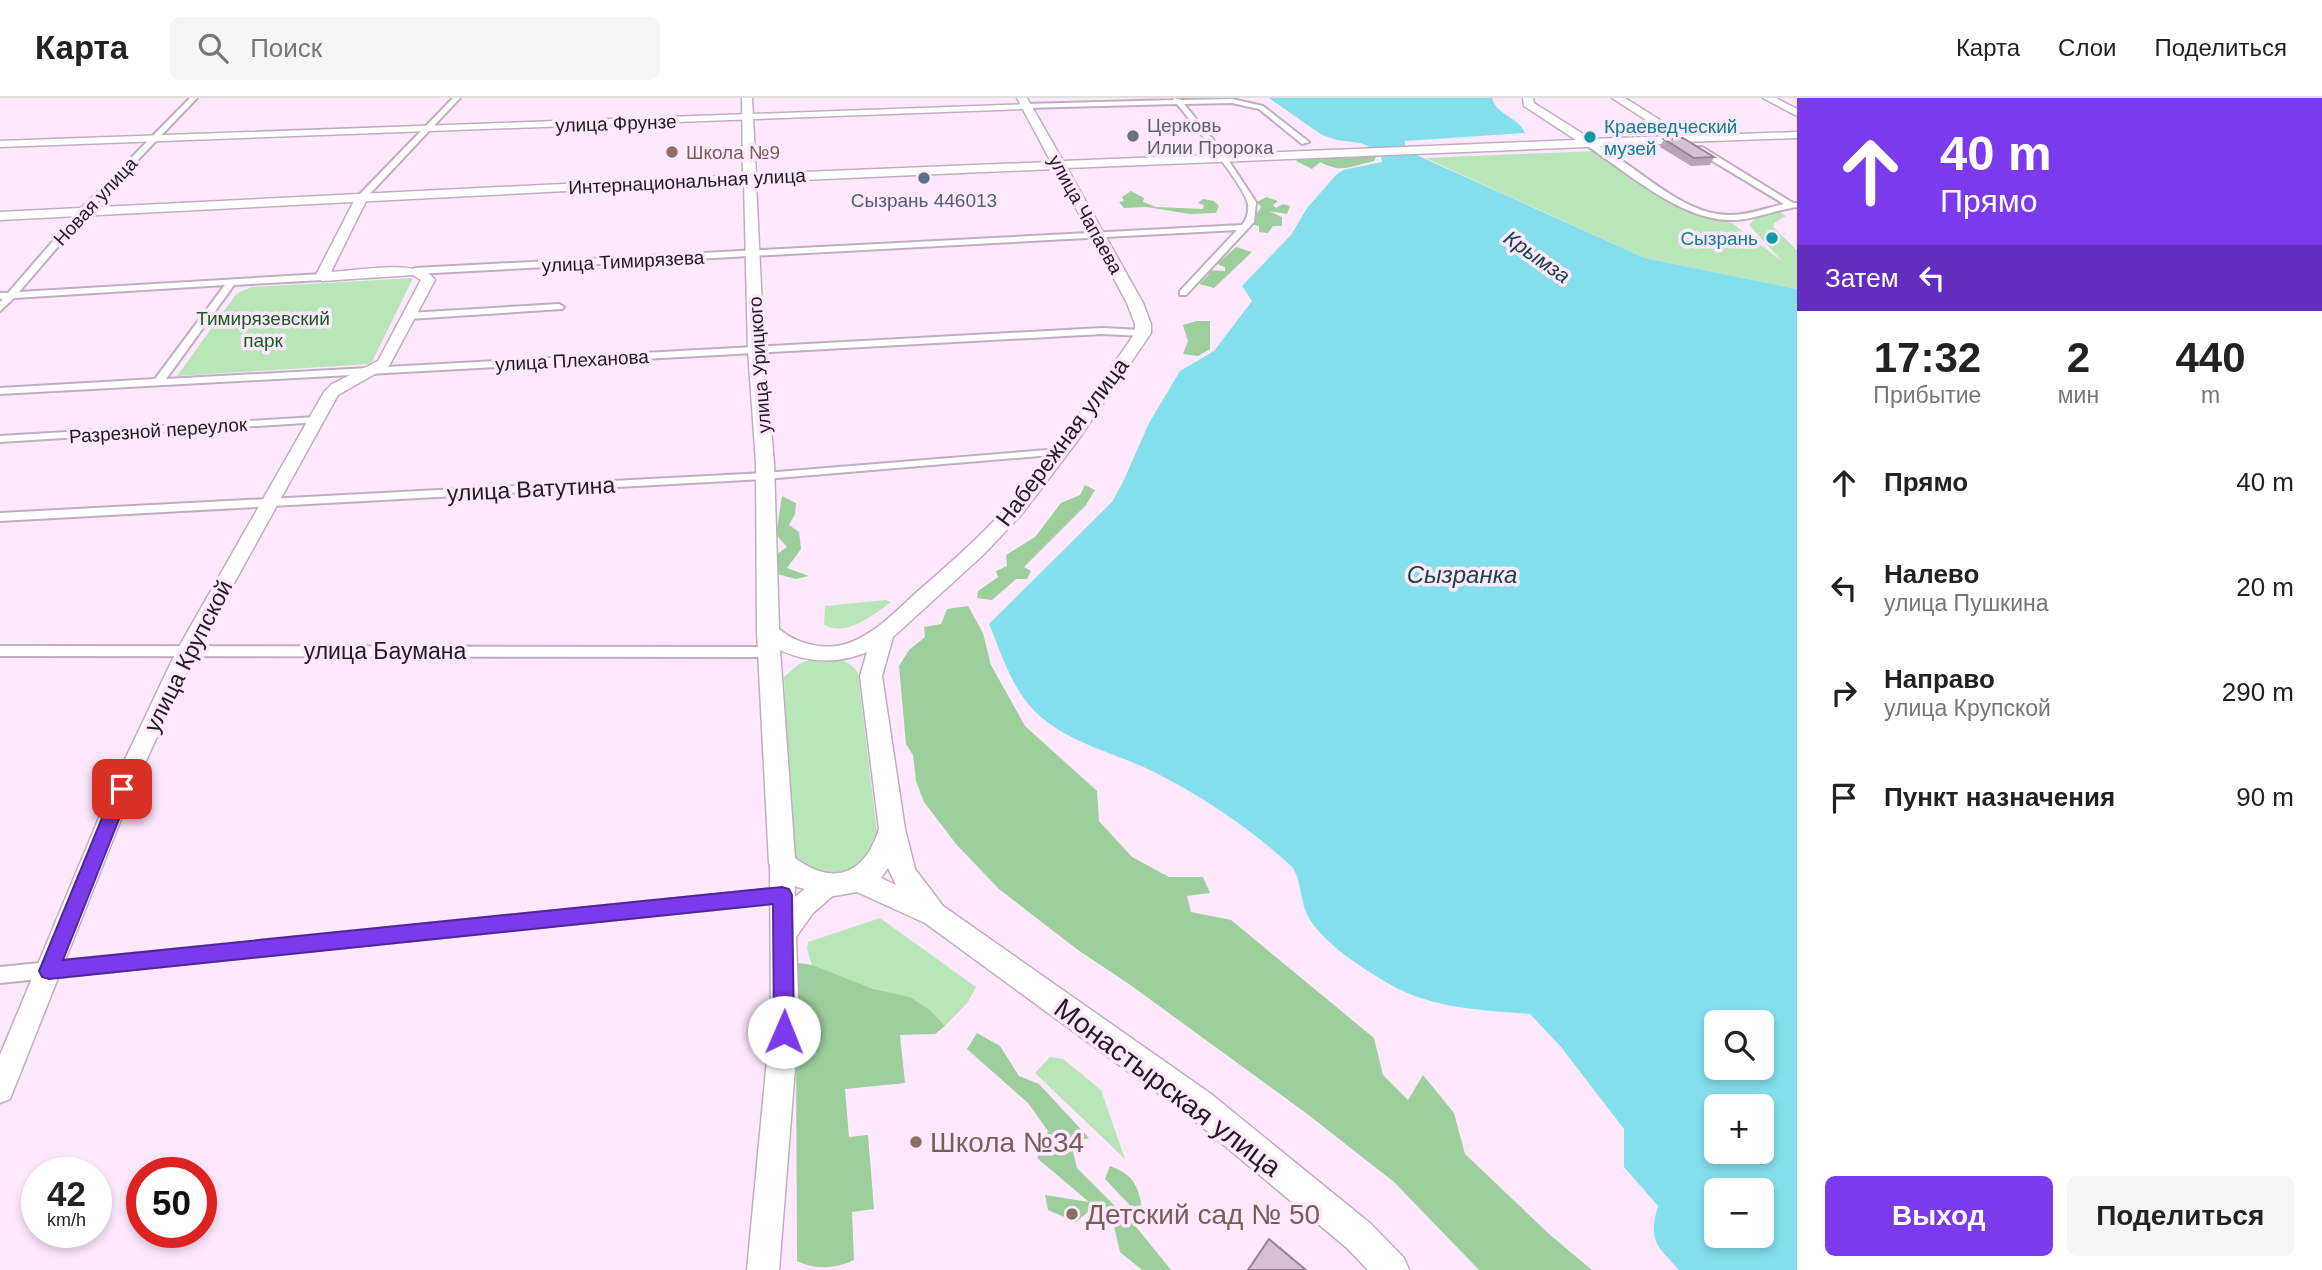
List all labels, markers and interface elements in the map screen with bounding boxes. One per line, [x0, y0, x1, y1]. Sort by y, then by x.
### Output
search box [170, 17, 660, 80]
text: Карта [35, 29, 128, 66]
icon: search [194, 29, 232, 67]
text: Поиск [250, 33, 322, 63]
text: Карта [1956, 34, 2020, 61]
text: Слои [2058, 34, 2116, 61]
text: Поделиться [2154, 34, 2287, 61]
street label: улица Фрунзе [555, 111, 677, 136]
place label: Церковь Илии Пророка [1147, 115, 1274, 158]
place label: Краеведческий музей [1604, 116, 1737, 159]
icon: ahead [1825, 126, 1916, 217]
text: 40 m [1940, 126, 2052, 180]
marker: Церковь Илии Пророка [1125, 128, 1141, 144]
marker: Краеведческий музей [1582, 129, 1598, 145]
place label: Школа №9 [686, 142, 780, 163]
marker: Школа №9 [664, 144, 680, 160]
street label: улица Чапаева [1044, 151, 1127, 278]
street label: Новая улица [49, 153, 142, 250]
street label: Интернациональная улица [568, 165, 807, 198]
marker: Сызрань 446013 [916, 170, 932, 186]
text: Прямо [1940, 183, 2038, 219]
place label: Сызрань 446013 [851, 190, 997, 211]
water label: Крымза [1500, 226, 1575, 287]
place label: Сызрань [1680, 228, 1758, 249]
marker: Сызрань [1764, 230, 1780, 246]
street label: улица Тимирязева [541, 247, 705, 276]
icon: left [1913, 259, 1951, 297]
text: Затем [1825, 263, 1899, 293]
street label: улица Урицкого [744, 296, 775, 434]
park label: Тимирязевский парк [196, 308, 330, 351]
text: 17:32 [1874, 334, 1981, 381]
text: 2 [2067, 334, 2090, 381]
text: 440 [2176, 334, 2246, 381]
street label: улица Плеханова [495, 346, 650, 375]
street label: Набережная улица [990, 353, 1134, 531]
text: Прибытие [1873, 382, 1981, 408]
text: мин [2058, 382, 2099, 408]
text: m [2201, 382, 2220, 408]
street label: Разрезной переулок [68, 414, 248, 447]
icon: ahead [1825, 464, 1863, 502]
text: Прямо [1884, 467, 1968, 497]
text: 40 m [2236, 467, 2294, 497]
street label: улица Ватутина [446, 472, 616, 506]
text: Налево [1884, 559, 1979, 589]
water label: Сызранка [1407, 561, 1517, 588]
icon: left [1825, 569, 1863, 607]
text: 20 m [2236, 572, 2294, 602]
street label: улица Крупской [139, 576, 237, 736]
text: улица Пушкина [1884, 590, 2049, 616]
street label: улица Баумана [304, 638, 466, 664]
text: Направо [1884, 664, 1995, 694]
icon: right [1825, 674, 1863, 712]
text: 290 m [2222, 677, 2294, 707]
text: улица Крупской [1884, 695, 2051, 721]
pin [92, 759, 152, 819]
icon: arrive [103, 770, 141, 808]
icon: arrive [1825, 779, 1863, 817]
text: Пункт назначения [1884, 782, 2115, 812]
text: 90 m [2236, 782, 2294, 812]
street label: Монастырская улица [1049, 992, 1287, 1183]
position arrow [747, 995, 821, 1069]
map controls [1704, 1010, 1774, 1248]
button: search [1704, 1010, 1774, 1080]
button: + [1704, 1094, 1774, 1164]
place label: Школа №34 [930, 1127, 1084, 1158]
marker: Школа №34 [908, 1134, 924, 1150]
speed limit sign: 50 [126, 1157, 217, 1248]
text: 42 [47, 1174, 86, 1213]
button: Выход [1825, 1176, 2053, 1256]
button: Поделиться [2067, 1176, 2294, 1256]
button: − [1704, 1178, 1774, 1248]
place label: Детский сад № 50 [1086, 1199, 1320, 1230]
marker: Детский сад № 50 [1064, 1206, 1080, 1222]
text: km/h [47, 1210, 86, 1230]

